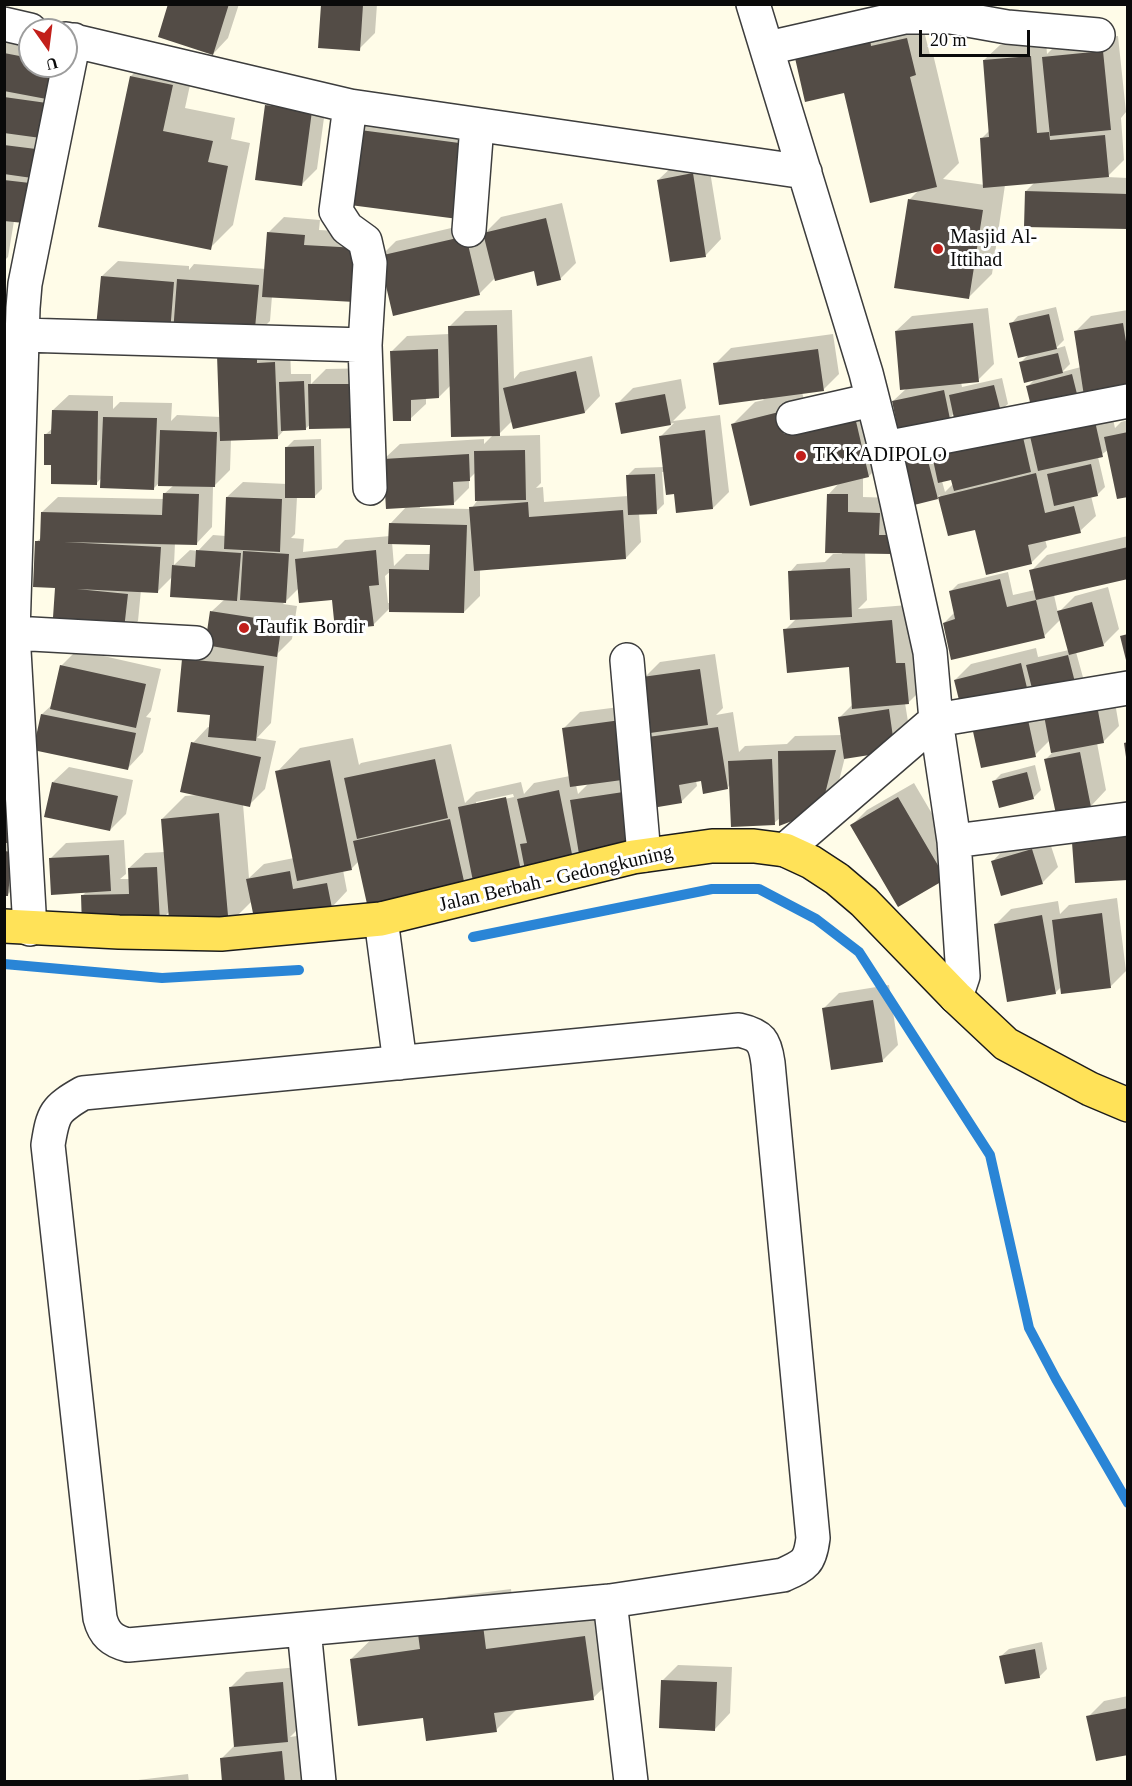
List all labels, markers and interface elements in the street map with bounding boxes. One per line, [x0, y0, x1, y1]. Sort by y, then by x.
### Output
north arrow [18, 18, 78, 78]
scale bar [922, 18, 1033, 56]
text: 20 m [930, 30, 967, 50]
text: U [44, 54, 60, 74]
place label: Masjid Al- Ittihad [950, 226, 1037, 273]
marker: Masjid Al- Ittihad [931, 242, 945, 256]
place label: TK KADIPOLO [813, 444, 947, 468]
marker: TK KADIPOLO [794, 449, 808, 463]
place label: Taufik Bordir [256, 616, 365, 640]
marker: Taufik Bordir [237, 621, 251, 635]
street label: Jalan Berbah - Gedongkuning [437, 840, 675, 918]

